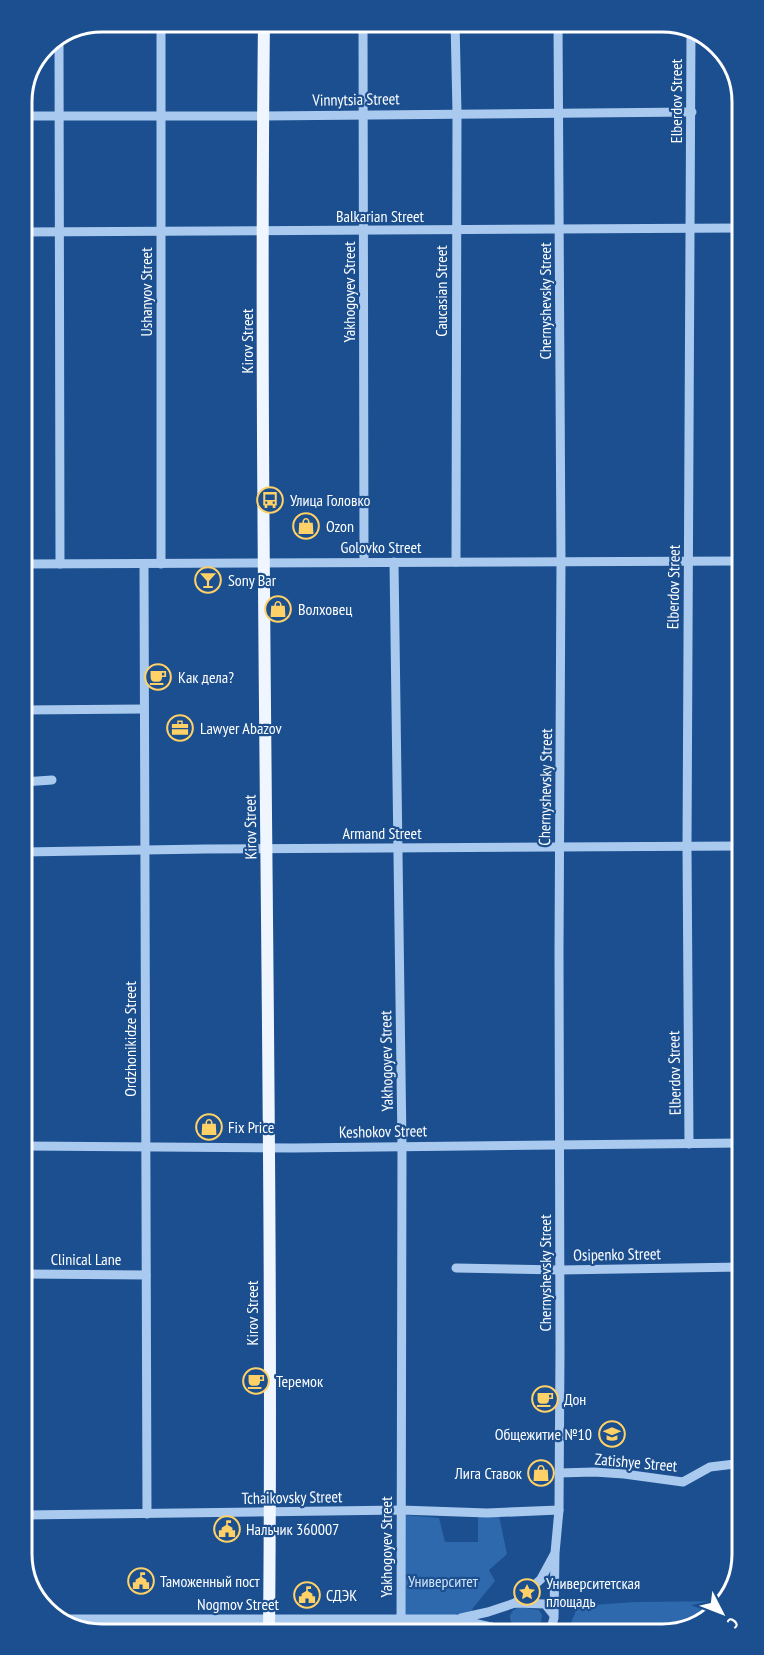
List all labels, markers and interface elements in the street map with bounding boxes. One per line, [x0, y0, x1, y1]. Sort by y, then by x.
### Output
street label: Elberdov Street [666, 58, 686, 143]
street label: Vinnytsia Street [311, 88, 400, 110]
street label: Balkarian Street [336, 206, 425, 226]
street label: Yakhogoyev Street [339, 241, 359, 343]
street label: Chernyshevsky Street [535, 242, 555, 360]
street label: Caucasian Street [431, 245, 451, 337]
street label: Ushanyov Street [136, 247, 156, 337]
street label: Kirov Street [237, 308, 257, 373]
bus stop icon: Улица Головко [255, 485, 285, 515]
place label: Улица Головко [290, 490, 371, 510]
shop icon: Ozon [291, 511, 321, 541]
place label: Ozon [326, 516, 354, 536]
street label: Golovko Street [341, 537, 422, 557]
street label: Elberdov Street [662, 544, 684, 629]
bar icon: Sony Bar [193, 565, 223, 595]
place label: Sony Bar [228, 570, 277, 590]
shop icon: Волховец [263, 594, 293, 624]
place label: Волховец [298, 599, 352, 619]
cafe icon: Как дела? [143, 662, 173, 692]
place label: Как дела? [178, 667, 234, 687]
office icon: Lawyer Abazov [165, 713, 195, 743]
place label: Lawyer Abazov [200, 718, 283, 738]
street label: Chernyshevsky Street [534, 728, 556, 846]
street label: Kirov Street [239, 794, 261, 860]
street label: Armand Street [342, 823, 422, 843]
street label: Ordzhonikidze Street [120, 981, 140, 1097]
street label: Yakhogoyev Street [375, 1010, 397, 1112]
street label: Elberdov Street [663, 1030, 685, 1115]
shop icon: Fix Price [194, 1112, 224, 1142]
place label: Fix Price [228, 1117, 274, 1137]
street label: Keshokov Street [339, 1120, 428, 1142]
street label: Chernyshevsky Street [535, 1214, 555, 1332]
street label: Osipenko Street [573, 1243, 662, 1265]
street label: Clinical Lane [51, 1249, 121, 1269]
street label: Kirov Street [242, 1280, 262, 1345]
cafe icon: Теремок [241, 1366, 271, 1396]
place label: Теремок [276, 1371, 324, 1391]
cafe icon: Дон [530, 1384, 560, 1414]
place label: Дон [564, 1389, 586, 1409]
school or university icon: Общежитие №10 [597, 1419, 627, 1449]
place label: Общежитие №10 [495, 1424, 592, 1444]
street label: Zatishye Street [594, 1448, 679, 1476]
shop icon: Лига Ставок [526, 1458, 556, 1488]
place label: Лига Ставок [454, 1463, 523, 1483]
street label: Tchaikovsky Street [241, 1486, 343, 1508]
street label: Yakhogoyev Street [376, 1496, 396, 1598]
public building icon: Нальчик 360007 [212, 1514, 242, 1544]
place label: Нальчик 360007 [246, 1519, 339, 1539]
public building icon: Таможенный пост [126, 1566, 156, 1596]
place label: Таможенный пост [160, 1571, 261, 1591]
park label: Университет [408, 1571, 479, 1591]
place label: Университетская площадь [546, 1573, 640, 1611]
place icon: Университетская площадь [512, 1577, 542, 1607]
public building icon: СДЭК [292, 1580, 322, 1610]
north arrow [692, 1583, 752, 1643]
place label: СДЭК [326, 1585, 357, 1605]
street label: Nogmov Street [197, 1594, 280, 1614]
text: С [723, 1614, 743, 1633]

